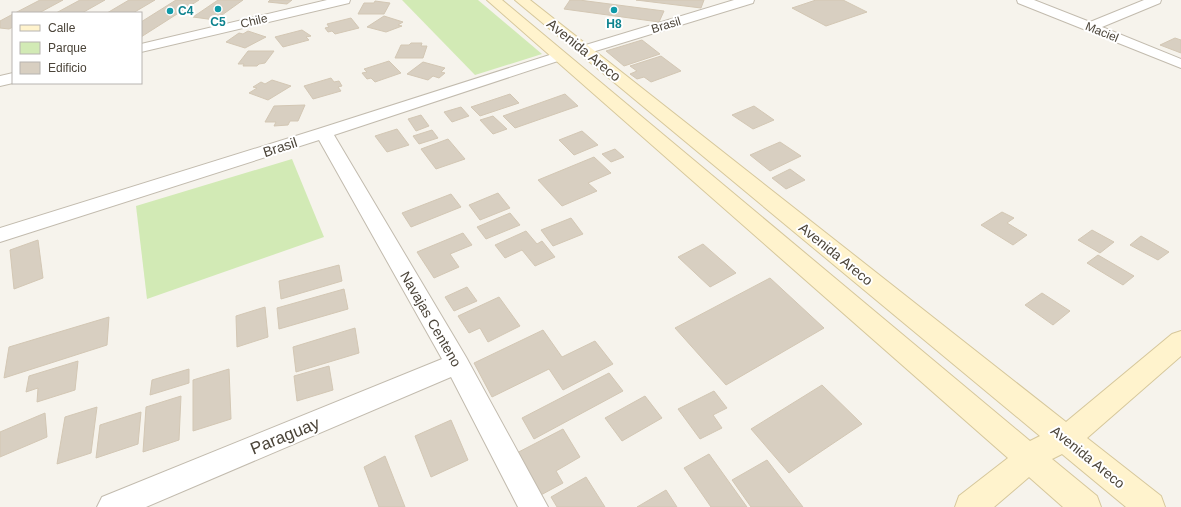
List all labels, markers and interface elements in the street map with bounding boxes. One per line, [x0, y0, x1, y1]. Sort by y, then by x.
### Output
place label: C4 [178, 4, 194, 18]
marker: C5 [213, 4, 223, 14]
marker: H8 [609, 5, 619, 15]
marker: C4 [165, 6, 175, 16]
street label: Chile [239, 11, 269, 31]
legend [12, 12, 142, 84]
street label: Brasil [650, 14, 682, 36]
place label: C5 [210, 15, 226, 29]
street label: Avenida Areco [544, 15, 624, 85]
place label: H8 [606, 17, 622, 31]
street label: Maciel [1083, 19, 1121, 45]
text: Calle [48, 21, 76, 35]
text: Parque [48, 41, 87, 55]
text: Edificio [48, 61, 87, 75]
street label: Brasil [261, 134, 299, 160]
street label: Avenida Areco [796, 219, 876, 289]
street label: Navajas Centeno [397, 268, 465, 370]
street label: Paraguay [248, 413, 323, 458]
street label: Avenida Areco [1048, 422, 1128, 492]

